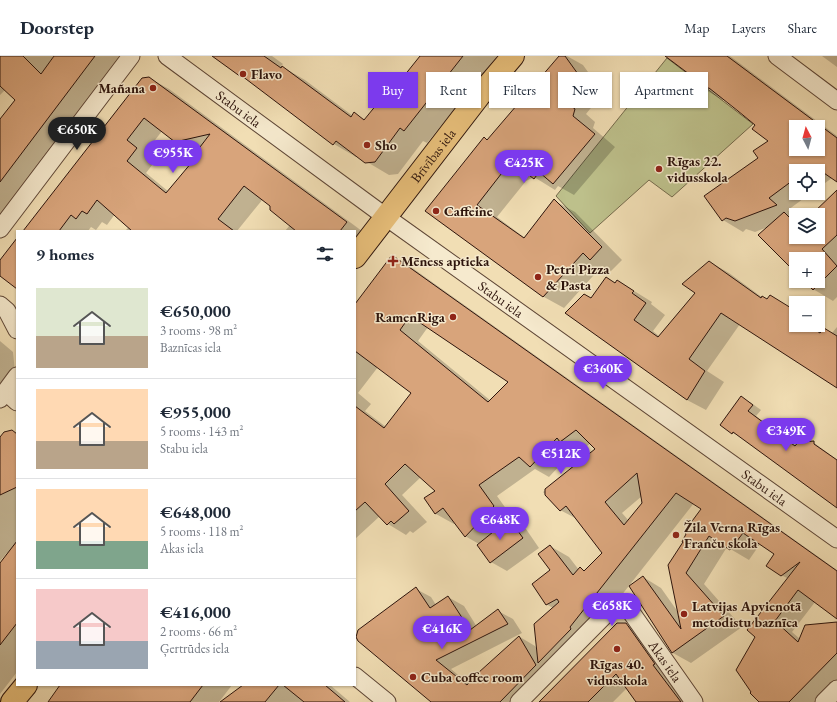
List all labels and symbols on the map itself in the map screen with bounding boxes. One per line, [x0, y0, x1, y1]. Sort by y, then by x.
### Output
place label: Flavo [251, 65, 282, 83]
marker: Flavo [238, 69, 248, 79]
place label: Mañana [98, 79, 146, 97]
marker: Mañana [148, 83, 158, 93]
street label: Stabu iela [213, 86, 265, 132]
pin: €650K [49, 117, 105, 151]
north arrow [789, 120, 825, 156]
street label: Brīvības iela [407, 125, 460, 186]
place label: Sho [375, 136, 397, 154]
pin: €955K [145, 140, 201, 174]
marker: Sho [362, 140, 372, 150]
pin: €425K [496, 150, 552, 184]
place label: Rīgas 22. vidusskola [667, 152, 728, 186]
marker: Rīgas 22. vidusskola [654, 164, 664, 174]
place label: Caffeine [444, 202, 493, 220]
marker: Caffeine [431, 206, 441, 216]
place label: Mēness aptieka [401, 252, 490, 270]
marker: Mēness aptieka [388, 256, 398, 266]
place label: Petri Pizza & Pasta [546, 260, 610, 294]
marker: Petri Pizza & Pasta [533, 272, 543, 282]
street label: Stabu iela [475, 277, 528, 322]
place label: RamenRiga [375, 308, 446, 326]
marker: RamenRiga [448, 312, 458, 322]
pin: €360K [575, 356, 631, 390]
pin: €349K [758, 418, 814, 452]
pin: €512K [533, 441, 589, 475]
street label: Stabu iela [738, 465, 791, 510]
pin: €648K [472, 507, 528, 541]
place label: Žila Verna Rīgas Franču skola [684, 518, 780, 552]
marker: Žila Verna Rīgas Franču skola [671, 530, 681, 540]
pin: €658K [584, 593, 640, 627]
place label: Latvijas Apvienotā metodistu baznīca [692, 597, 802, 631]
marker: Latvijas Apvienotā metodistu baznīca [679, 609, 689, 619]
pin: €416K [414, 616, 470, 650]
street label: Akas iela [644, 636, 686, 686]
marker: Rīgas 40. vidusskola [612, 644, 622, 654]
place label: Rīgas 40. vidusskola [587, 655, 648, 689]
place label: Cuba coffee room [421, 668, 524, 686]
marker: Cuba coffee room [408, 672, 418, 682]

